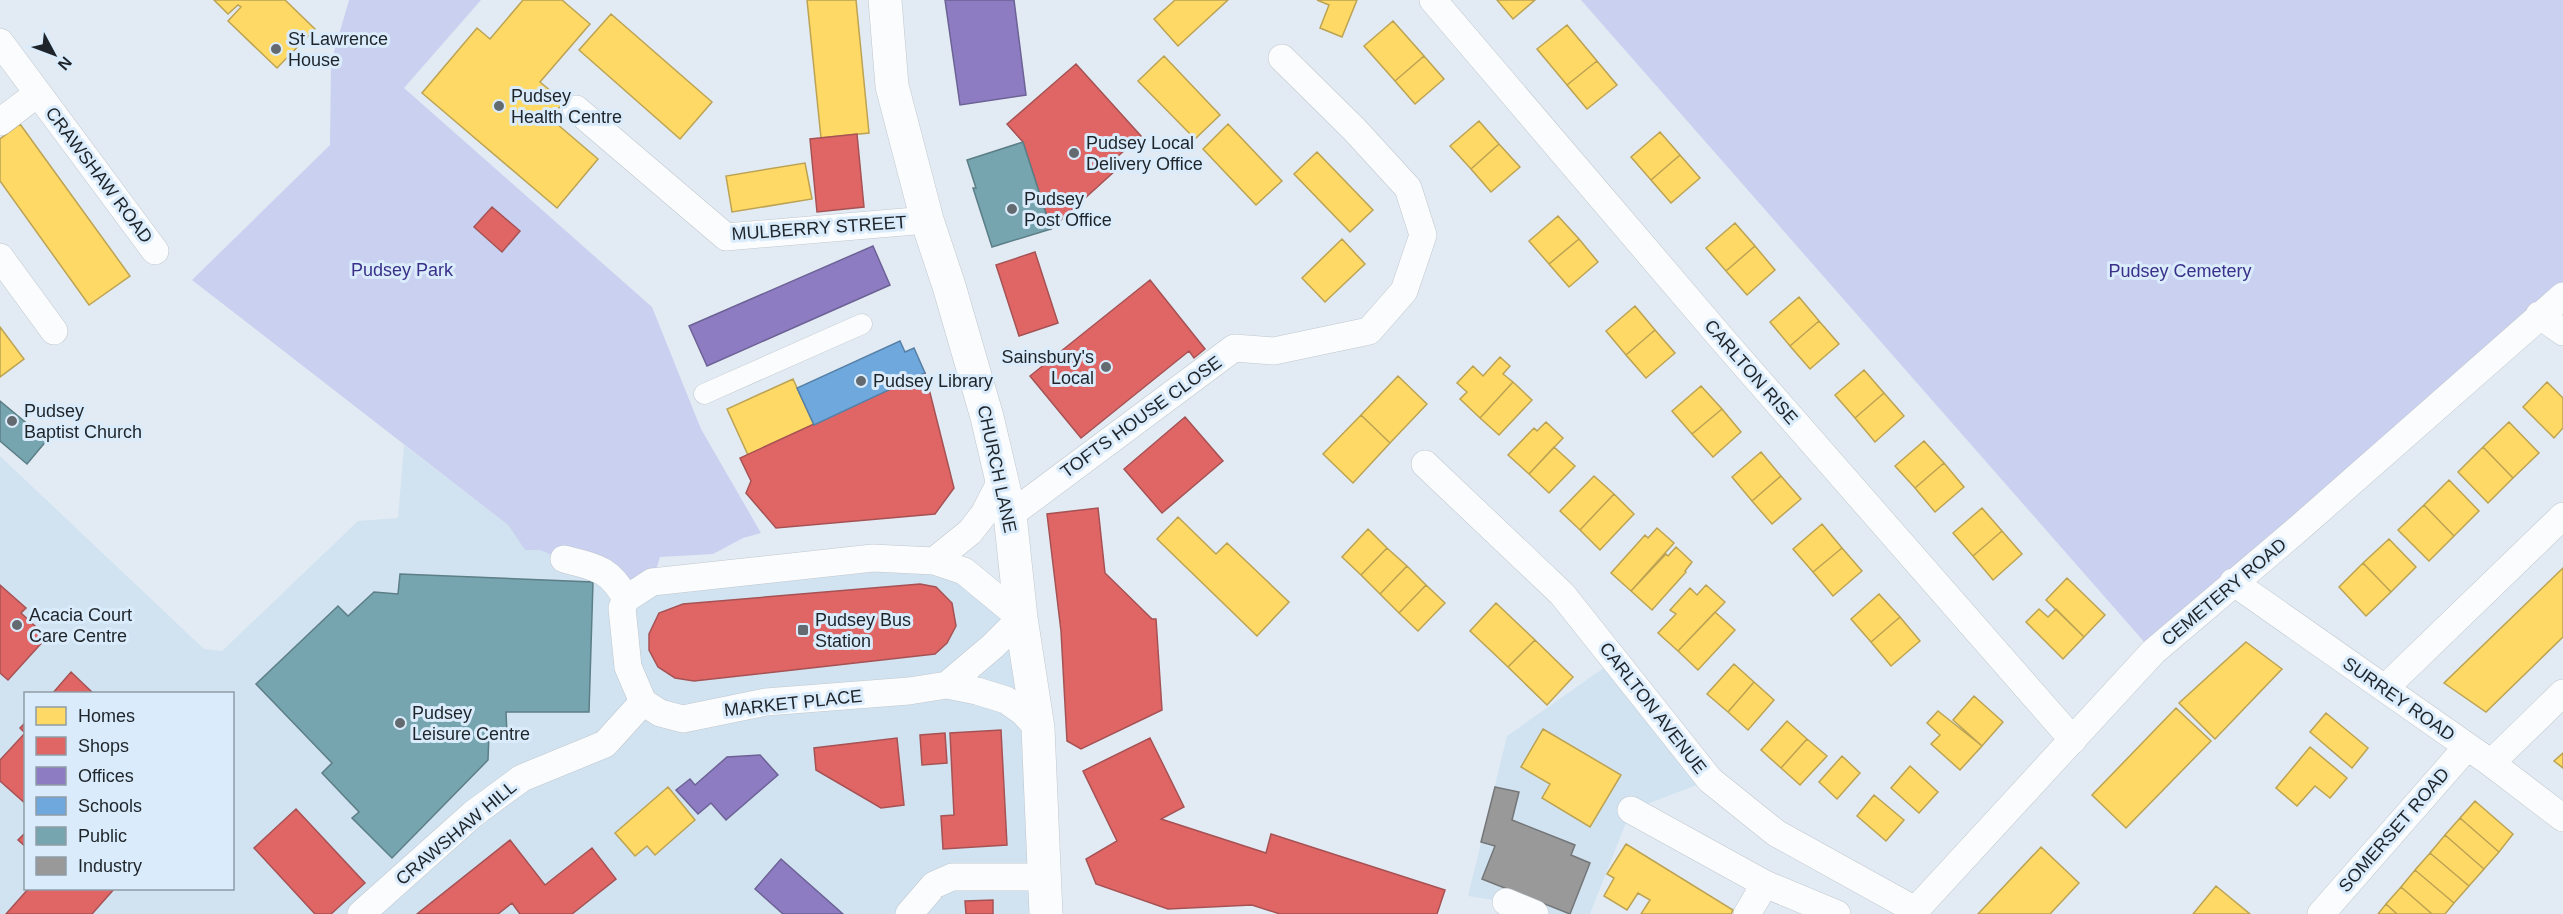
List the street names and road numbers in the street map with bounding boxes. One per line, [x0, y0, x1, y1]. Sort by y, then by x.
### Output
street label: CRAWSHAW ROAD [41, 103, 157, 247]
street label: MULBERRY STREET [731, 212, 907, 244]
street label: CARLTON RISE [1700, 316, 1802, 428]
street label: TOFTS HOUSE CLOSE [1057, 352, 1225, 482]
street label: CHURCH LANE [974, 403, 1020, 535]
street label: CEMETERY ROAD [2158, 534, 2290, 650]
street label: CARLTON AVENUE [1596, 638, 1710, 778]
street label: SURREY ROAD [2339, 653, 2459, 745]
street label: MARKET PLACE [723, 686, 863, 720]
street label: SOMERSET ROAD [2335, 764, 2453, 896]
street label: CRAWSHAW HILL [392, 777, 520, 889]

